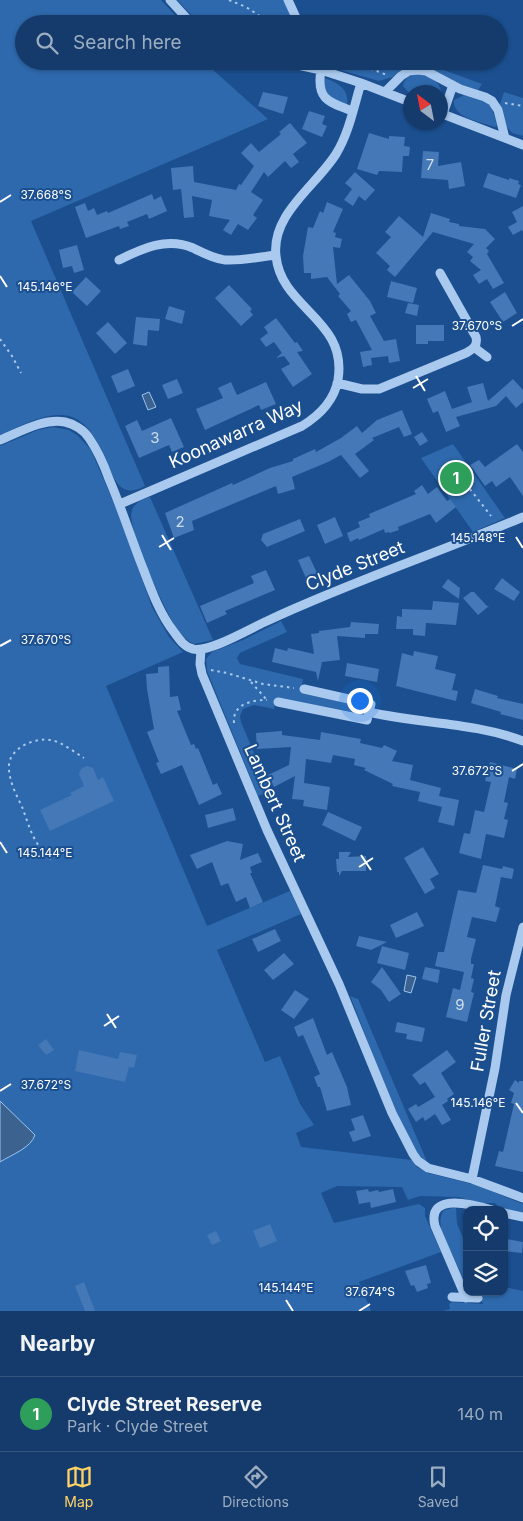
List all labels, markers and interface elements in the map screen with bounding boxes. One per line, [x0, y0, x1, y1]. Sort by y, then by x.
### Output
search box [15, 15, 508, 70]
icon: search [33, 29, 61, 57]
text: Search here [73, 31, 182, 54]
north arrow [403, 85, 448, 130]
house number: 7 [426, 155, 434, 174]
text: 37.668°S [20, 187, 72, 202]
text: 145.146°E [18, 279, 72, 294]
text: 37.670°S [452, 318, 503, 333]
street label: Koonawarra Way [166, 395, 306, 472]
house number: 3 [150, 428, 160, 447]
pin: 1 [440, 459, 472, 497]
house number: 2 [175, 512, 185, 531]
text: 145.148°E [451, 530, 505, 545]
street label: Clyde Street [302, 536, 407, 595]
text: 37.670°S [21, 632, 72, 647]
your location [347, 688, 373, 714]
street label: Lambert Street [240, 741, 311, 865]
text: 37.672°S [452, 763, 503, 778]
text: 145.144°E [18, 845, 72, 860]
street label: Fuller Street [466, 969, 505, 1073]
house number: 9 [455, 995, 465, 1014]
text: 37.672°S [21, 1077, 72, 1092]
text: 145.146°E [451, 1095, 505, 1110]
map controls [463, 1206, 508, 1296]
button: locate [463, 1206, 508, 1251]
button: layers [463, 1251, 508, 1296]
text: 145.144°E [259, 1280, 313, 1295]
text: 37.674°S [345, 1284, 395, 1299]
text: Nearby [20, 1331, 95, 1356]
text: Clyde Street Reserve [67, 1393, 262, 1416]
text: 1 [33, 1404, 39, 1424]
text: 140 m [458, 1404, 503, 1424]
text: Park · Clyde Street [67, 1416, 208, 1436]
tab: Map [64, 1463, 93, 1510]
tab: Directions [222, 1463, 289, 1510]
tab: Saved [418, 1463, 459, 1510]

